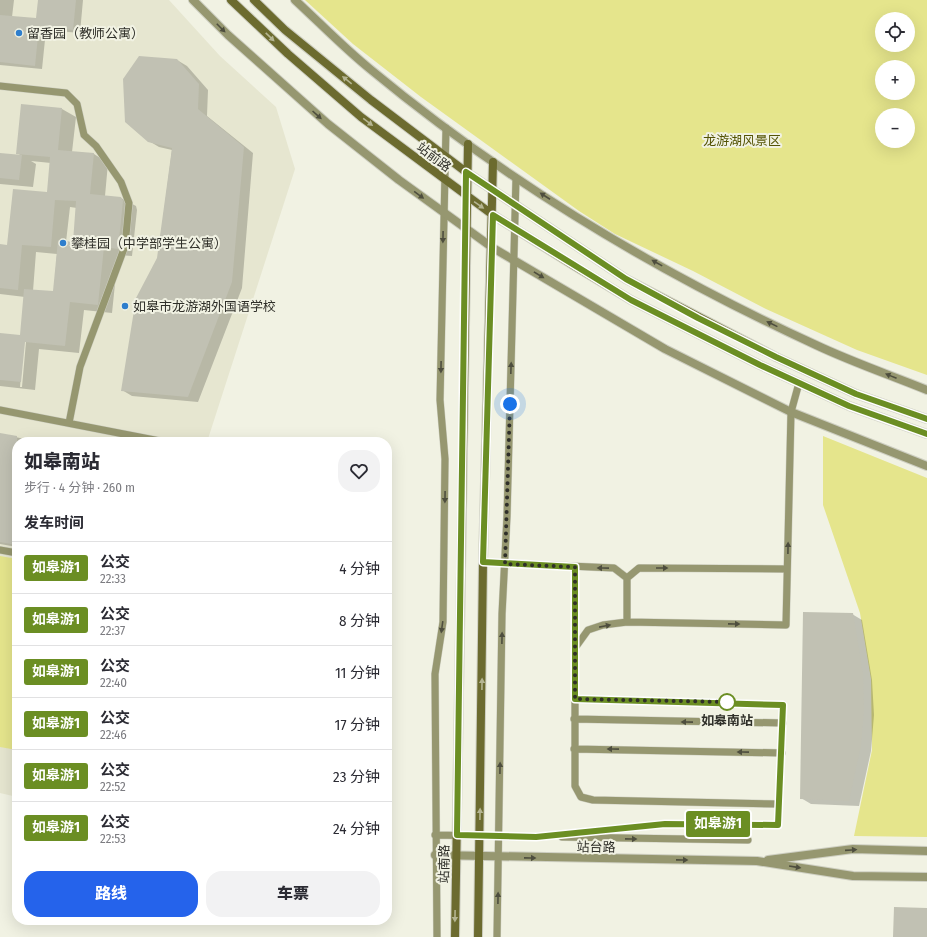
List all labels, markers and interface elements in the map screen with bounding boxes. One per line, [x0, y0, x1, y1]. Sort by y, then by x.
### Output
map controls [875, 12, 915, 148]
button: locate [875, 12, 915, 52]
one-way arrow [216, 23, 226, 33]
place label: 留香园（教师公寓） [27, 26, 144, 41]
marker: 留香园（教师公寓） [14, 28, 24, 38]
one-way arrow [265, 32, 275, 41]
button: + [875, 60, 915, 100]
one-way arrow [342, 76, 352, 85]
button: − [875, 108, 915, 148]
one-way arrow [312, 110, 322, 119]
one-way arrow [362, 118, 373, 126]
park label: 龙游湖风景区 [703, 133, 781, 148]
street label: 站前路 [414, 139, 454, 175]
one-way arrow [414, 191, 425, 199]
one-way arrow [539, 193, 551, 200]
one-way arrow [474, 201, 485, 209]
one-way arrow [440, 231, 446, 244]
place label: 攀桂园（中学部学生公寓） [71, 236, 227, 251]
marker: 攀桂园（中学部学生公寓） [58, 238, 68, 248]
one-way arrow [651, 260, 663, 267]
one-way arrow [533, 272, 545, 279]
place label: 如皋市龙游湖外国语学校 [133, 299, 276, 314]
marker: 如皋市龙游湖外国语学校 [120, 301, 130, 311]
one-way arrow [766, 321, 777, 327]
one-way arrow [438, 361, 444, 374]
one-way arrow [508, 361, 514, 374]
one-way arrow [884, 372, 896, 378]
your location [500, 394, 520, 414]
text: 如皋南站 [24, 450, 100, 473]
button: heart [338, 450, 380, 492]
text: 步行 · 4 分钟 · 260 m [24, 480, 135, 495]
one-way arrow [442, 491, 448, 504]
text: 发车时间 [24, 514, 84, 532]
one-way arrow [785, 541, 791, 554]
text: 公交 [100, 553, 130, 571]
text: 如皋游1 [32, 559, 80, 576]
text: 4 分钟 [339, 560, 380, 578]
one-way arrow [597, 564, 609, 571]
one-way arrow [656, 565, 669, 571]
text: 22:33 [100, 571, 126, 586]
text: 公交 [100, 605, 130, 623]
text: 如皋游1 [32, 611, 80, 628]
text: 8 分钟 [339, 612, 380, 630]
one-way arrow [439, 621, 445, 633]
one-way arrow [728, 621, 741, 627]
one-way arrow [598, 622, 611, 628]
text: 22:37 [100, 623, 125, 638]
one-way arrow [499, 631, 505, 644]
text: 公交 [100, 657, 130, 675]
text: 如皋游1 [32, 663, 80, 680]
text: 11 分钟 [335, 664, 380, 682]
text: 22:40 [100, 675, 127, 690]
one-way arrow [479, 677, 485, 690]
marker: 如皋南站 [718, 693, 736, 711]
text: 公交 [100, 709, 130, 727]
place label: 如皋南站 [701, 713, 753, 728]
text: 如皋游1 [32, 715, 80, 732]
text: 17 分钟 [335, 716, 380, 734]
one-way arrow [681, 718, 693, 725]
text: 22:46 [100, 727, 127, 742]
one-way arrow [607, 746, 619, 753]
one-way arrow [737, 749, 749, 756]
text: 公交 [100, 761, 130, 779]
one-way arrow [497, 761, 503, 774]
text: 如皋游1 [32, 767, 80, 784]
text: 23 分钟 [333, 768, 380, 786]
text: 22:52 [100, 779, 126, 794]
one-way arrow [477, 807, 483, 820]
line badge: 如皋游1 [690, 811, 746, 837]
text: 公交 [100, 813, 130, 831]
text: 如皋游1 [694, 815, 742, 832]
text: 如皋游1 [32, 819, 80, 836]
text: 24 分钟 [333, 820, 380, 838]
text: 22:53 [100, 831, 126, 846]
one-way arrow [625, 835, 637, 842]
street label: 站台路 [576, 839, 616, 855]
street label: 站南路 [436, 844, 452, 884]
one-way arrow [845, 847, 857, 854]
one-way arrow [524, 855, 537, 861]
one-way arrow [676, 857, 689, 863]
one-way arrow [789, 864, 801, 870]
button: 路线 [24, 871, 198, 917]
button: 车票 [206, 871, 380, 917]
one-way arrow [495, 891, 501, 904]
one-way arrow [452, 910, 458, 923]

